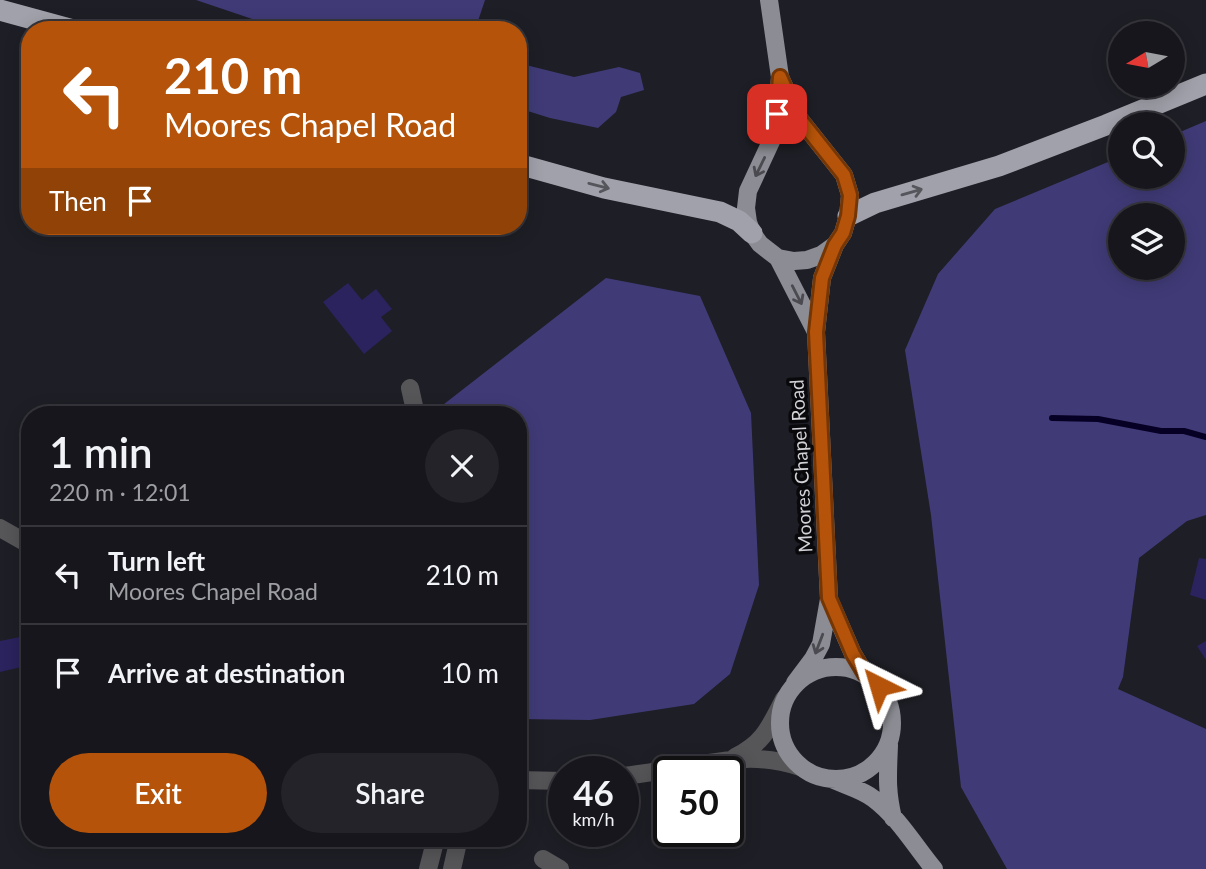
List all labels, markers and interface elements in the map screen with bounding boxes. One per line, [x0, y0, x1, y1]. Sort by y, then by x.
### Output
north arrow [1108, 21, 1185, 98]
map controls [1108, 21, 1185, 280]
text: 210 m [164, 46, 302, 104]
icon: left [49, 49, 140, 140]
pin [747, 84, 807, 144]
icon: arrive [758, 95, 796, 133]
text: Moores Chapel Road [164, 105, 456, 144]
button: search [1108, 112, 1185, 189]
one-way arrow [752, 156, 766, 177]
one-way arrow [588, 181, 610, 194]
icon: arrive [121, 182, 159, 220]
text: Then [49, 185, 107, 217]
one-way arrow [900, 185, 922, 198]
button: layers [1108, 203, 1185, 280]
one-way arrow [791, 284, 804, 305]
street label: Moores Chapel Road [784, 379, 817, 553]
text: 1 min [49, 427, 153, 477]
button: close [425, 429, 499, 503]
text: 220 m · 12:01 [49, 478, 191, 506]
text: Turn left [108, 545, 205, 577]
icon: left [49, 556, 87, 594]
text: 210 m [426, 559, 499, 591]
text: Moores Chapel Road [108, 577, 318, 605]
one-way arrow [812, 633, 825, 654]
position arrow [842, 649, 916, 723]
icon: arrive [49, 654, 87, 692]
text: Arrive at destination [108, 657, 345, 689]
text: 10 m [441, 657, 499, 689]
button: Exit [49, 753, 267, 833]
button: Share [281, 753, 499, 833]
speed limit sign: 50 [653, 756, 744, 847]
text: 46 [573, 771, 614, 813]
text: km/h [572, 808, 615, 830]

